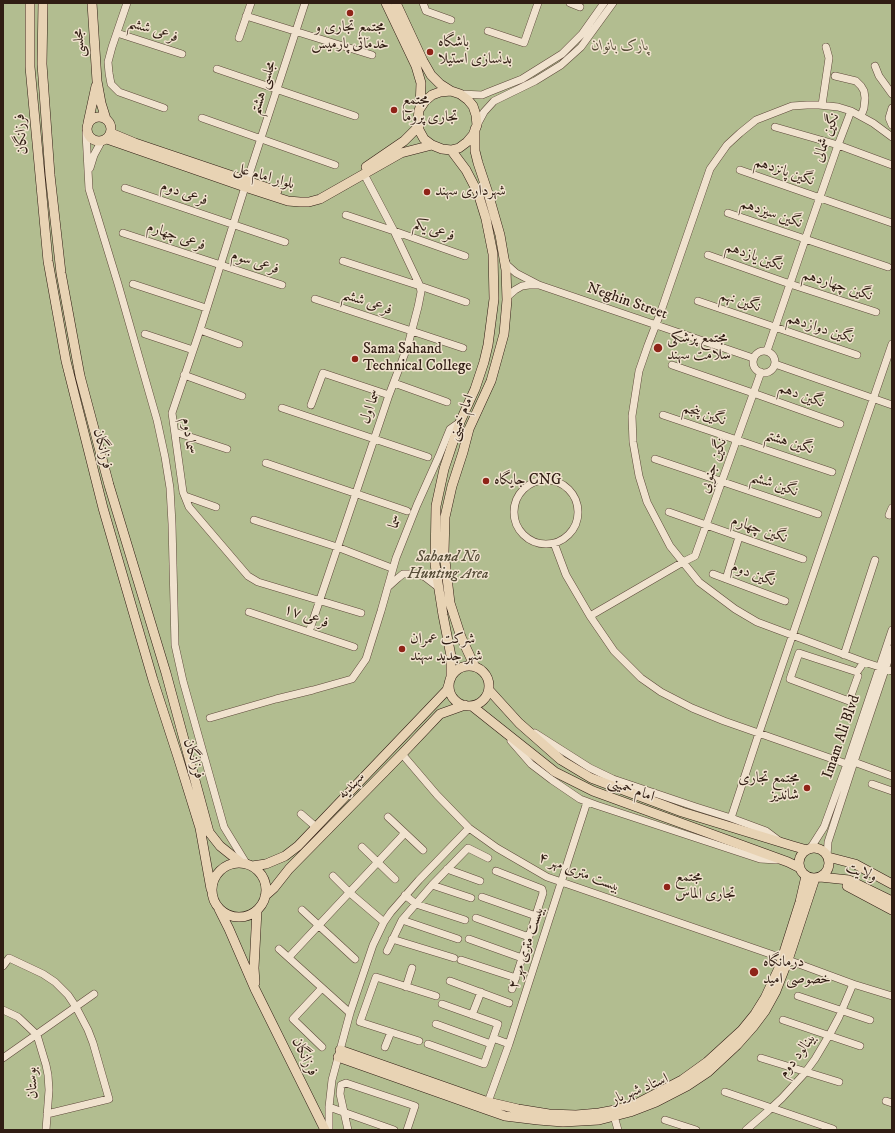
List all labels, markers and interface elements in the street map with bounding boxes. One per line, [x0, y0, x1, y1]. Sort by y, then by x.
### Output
marker: مجتمع تجاری و خدماتی پارمیس [345, 8, 355, 18]
street label: فرعی ششم [126, 14, 180, 48]
place label: مجتمع تجاری و خدماتی پارمیس [311, 19, 389, 54]
street label: مجلسی [70, 28, 90, 58]
place label: باشگاه بدنسازی استیلا [438, 34, 512, 69]
park label: پارک بانوان [591, 38, 649, 56]
marker: باشگاه بدنسازی استیلا [425, 47, 435, 57]
street label: مجلسی هشتم [247, 59, 281, 117]
place label: مجتمع تجاری پروما [402, 92, 458, 127]
marker: مجتمع تجاری پروما [389, 105, 399, 115]
street label: نگین شمالی [810, 111, 844, 165]
street label: فرزانگان [11, 113, 33, 155]
street label: نگین پانزدهم [752, 153, 816, 191]
street label: بلوار امام علی [232, 160, 296, 194]
street label: فرعی دوم [158, 178, 210, 210]
place label: شهرداری سهند [435, 183, 506, 201]
marker: شهرداری سهند [422, 187, 432, 197]
street label: نگین سیزدهم [738, 195, 804, 233]
street label: فرعی یکم [411, 216, 457, 246]
street label: فرعی چهارم [144, 219, 208, 255]
street label: نگین یازدهم [723, 238, 785, 276]
street label: فرعی سوم [229, 247, 281, 279]
street label: نگین چهاردهم [800, 266, 874, 306]
street label: Neghin Street [584, 280, 670, 324]
street label: فرعی ششم [340, 286, 394, 320]
street label: نگین نهم [717, 287, 763, 317]
street label: نگین دوازدهم [784, 310, 856, 348]
place label: مجتمع پزشکی سلامت سهند [667, 330, 731, 365]
place label: Sama Sahand Technical College [363, 341, 472, 376]
marker: مجتمع پزشکی سلامت سهند [652, 342, 664, 354]
marker: Sama Sahand Technical College [350, 354, 360, 364]
street label: نگین دهم [776, 379, 826, 413]
street label: سما اول [357, 387, 385, 427]
street label: امام خمینی [445, 392, 479, 444]
street label: نگین پنجم [680, 400, 728, 430]
street label: سما دوم [177, 417, 199, 455]
street label: فرزانگان [88, 427, 116, 471]
street label: نگین هشتم [762, 427, 816, 459]
street label: نگین جنوبی [696, 436, 732, 496]
street label: نگین ششم [748, 469, 800, 501]
place label: جایگاه CNG [494, 472, 561, 490]
marker: جایگاه CNG [481, 476, 491, 486]
street label: سما [385, 512, 407, 532]
street label: نگین چهارم [729, 512, 789, 548]
park label: Sahand No Hunting Area [408, 549, 488, 584]
street label: نگین دوم [728, 559, 778, 591]
street label: فرعی ۱۷ [281, 601, 331, 633]
place label: شرکت عمران شهر جدید سهند [410, 631, 482, 666]
marker: شرکت عمران شهر جدید سهند [397, 644, 407, 654]
street label: Imam Ali Blvd [819, 693, 865, 781]
street label: فرزانگان [178, 737, 208, 781]
street label: سهندیه [335, 768, 369, 804]
place label: مجتمع تجاری شاندیز [738, 770, 799, 805]
street label: امام خمینی [605, 773, 657, 807]
marker: مجتمع تجاری شاندیز [802, 783, 812, 793]
street label: بیست متری مهر ۴ [536, 849, 622, 897]
street label: ولایت [843, 859, 879, 887]
place label: مجتمع تجاری الماس [675, 869, 736, 904]
marker: مجتمع تجاری الماس [662, 882, 672, 892]
street label: بیست متری مهر ۲ [505, 904, 549, 992]
place label: درمانگاه خصوصی امید [763, 954, 831, 989]
marker: درمانگاه خصوصی امید [748, 966, 760, 978]
street label: بینالود دوم [775, 1030, 821, 1082]
street label: فرزانگان [287, 1035, 321, 1079]
street label: بوستان [23, 1066, 43, 1100]
street label: استاد شهریار [609, 1070, 671, 1110]

